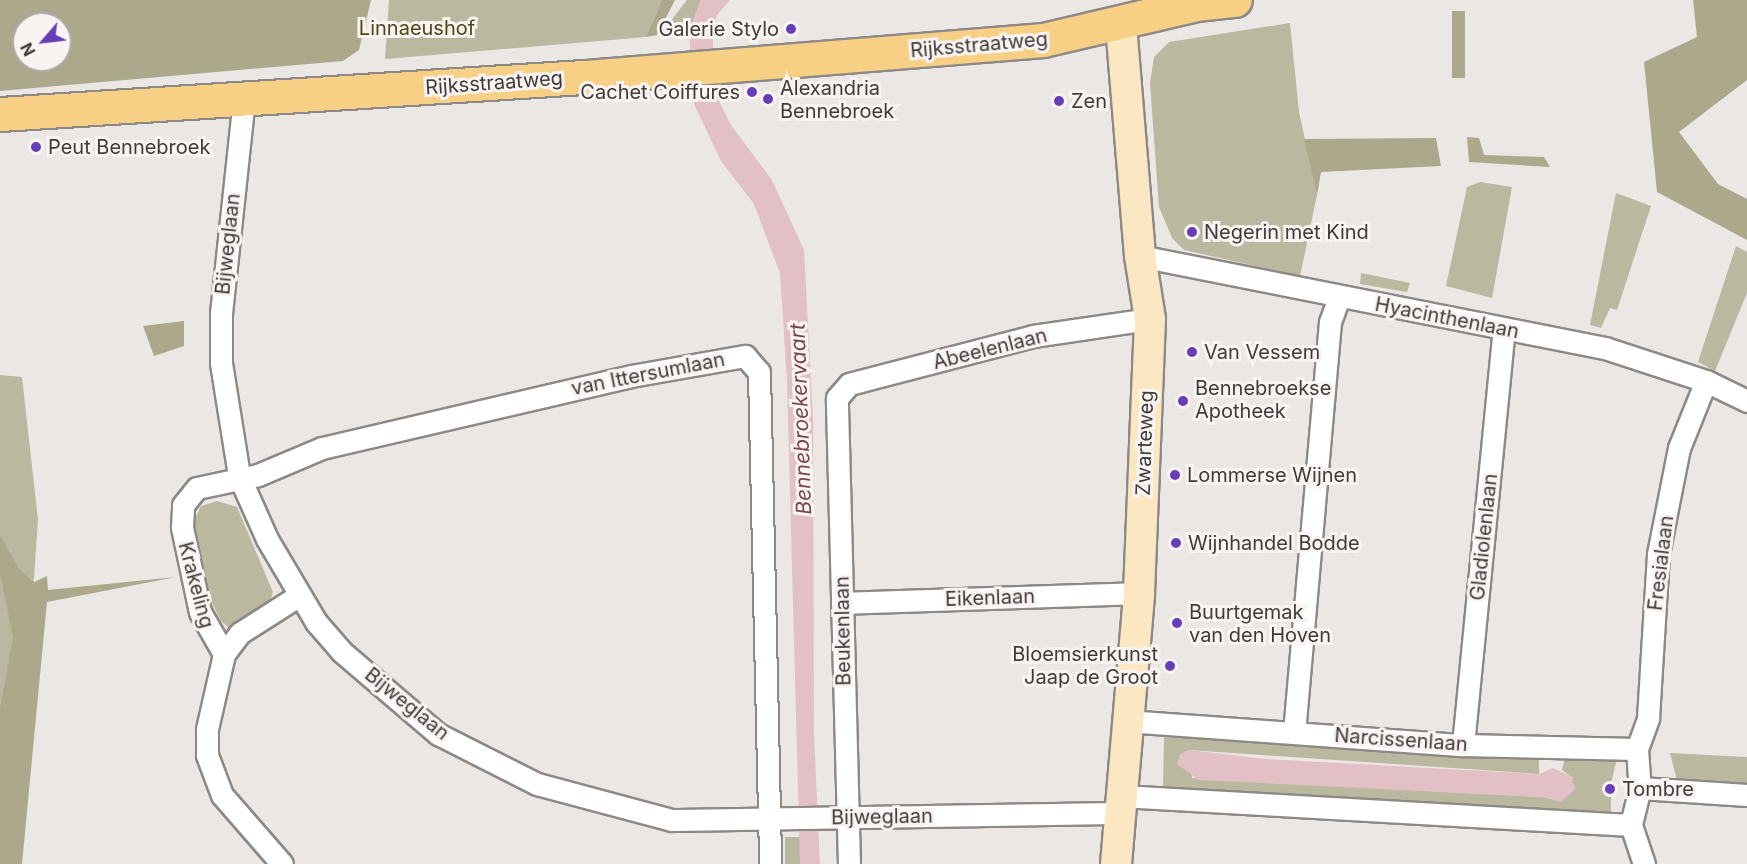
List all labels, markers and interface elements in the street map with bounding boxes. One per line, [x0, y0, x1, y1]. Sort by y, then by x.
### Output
north arrow [12, 12, 72, 72]
park label: Linnaeushof [359, 16, 475, 40]
place label: Galerie Stylo [658, 17, 779, 41]
marker: Galerie Stylo [784, 22, 798, 36]
street label: Rijksstraatweg [909, 27, 1049, 63]
text: N [16, 39, 40, 60]
street label: Rijksstraatweg [424, 66, 564, 100]
place label: Alexandria Bennebroek [780, 76, 894, 123]
place label: Cachet Coiffures [580, 80, 740, 104]
marker: Cachet Coiffures [745, 85, 759, 99]
place label: Zen [1071, 89, 1107, 113]
marker: Alexandria Bennebroek [761, 92, 775, 106]
marker: Zen [1052, 94, 1066, 108]
place label: Peut Bennebroek [48, 135, 210, 159]
marker: Peut Bennebroek [29, 140, 43, 154]
street label: Bijweglaan [211, 192, 245, 296]
place label: Negerin met Kind [1204, 220, 1369, 244]
marker: Negerin met Kind [1185, 225, 1199, 239]
street label: Hyacinthenlaan [1373, 292, 1521, 344]
water label: Bennebroekervaart [785, 323, 817, 515]
street label: Abeelenlaan [930, 323, 1050, 375]
place label: Van Vessem [1204, 340, 1320, 364]
marker: Van Vessem [1185, 345, 1199, 359]
street label: van Ittersumlaan [569, 347, 727, 401]
place label: Bennebroekse Apotheek [1195, 377, 1331, 424]
street label: Zwarteweg [1131, 390, 1159, 496]
marker: Bennebroekse Apotheek [1176, 394, 1190, 408]
place label: Lommerse Wijnen [1187, 463, 1357, 487]
marker: Lommerse Wijnen [1168, 468, 1182, 482]
street label: Gladiolenlaan [1465, 472, 1503, 602]
street label: Fresialaan [1643, 514, 1679, 612]
place label: Wijnhandel Bodde [1188, 531, 1360, 555]
marker: Wijnhandel Bodde [1169, 536, 1183, 550]
street label: Krakeling [173, 539, 219, 631]
street label: Beukenlaan [830, 576, 856, 686]
street label: Eikenlaan [945, 584, 1035, 612]
place label: Buurtgemak van den Hoven [1189, 600, 1331, 647]
marker: Buurtgemak van den Hoven [1170, 616, 1184, 630]
place label: Bloemsierkunst Jaap de Groot [1012, 642, 1158, 689]
marker: Bloemsierkunst Jaap de Groot [1163, 659, 1177, 673]
street label: Bijweglaan [360, 663, 454, 745]
street label: Narcissenlaan [1334, 723, 1468, 757]
place label: Tombre [1622, 777, 1694, 801]
marker: Tombre [1603, 782, 1617, 796]
street label: Bijweglaan [831, 804, 933, 830]

